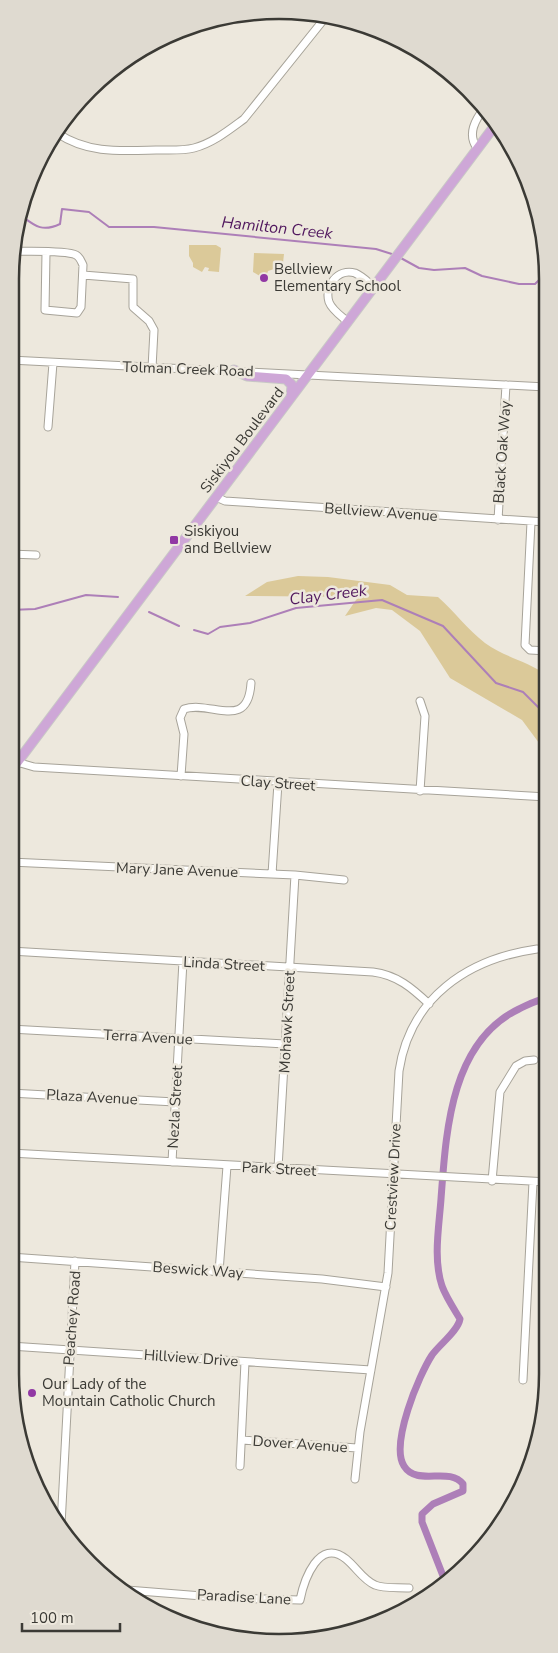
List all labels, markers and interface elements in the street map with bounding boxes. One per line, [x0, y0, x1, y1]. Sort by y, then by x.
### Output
water label: Hamilton Creek [220, 211, 335, 245]
place label: Bellview Elementary School [274, 259, 401, 296]
marker: Bellview Elementary School [258, 272, 270, 284]
street label: Tolman Creek Road [122, 357, 254, 381]
street label: Siskiyou Boulevard [196, 383, 288, 497]
street label: Black Oak Way [488, 400, 516, 504]
street label: Bellview Avenue [324, 498, 438, 526]
place label: Siskiyou and Bellview [184, 521, 272, 558]
marker: Siskiyou and Bellview [168, 534, 180, 546]
water label: Clay Creek [288, 579, 369, 611]
street label: Clay Street [240, 770, 317, 796]
street label: Mary Jane Avenue [116, 858, 239, 882]
street label: Linda Street [183, 952, 266, 976]
street label: Mohawk Street [274, 970, 300, 1074]
street label: Terra Avenue [103, 1025, 193, 1049]
street label: Nezla Street [163, 1064, 187, 1149]
street label: Plaza Avenue [46, 1085, 138, 1109]
street label: Crestview Drive [380, 1123, 406, 1231]
street label: Park Street [241, 1157, 318, 1181]
street label: Beswick Way [152, 1257, 244, 1283]
street label: Peachey Road [59, 1270, 85, 1366]
street label: Hillview Drive [143, 1345, 239, 1371]
place label: Our Lady of the Mountain Catholic Church [42, 1374, 216, 1411]
marker: Our Lady of the Mountain Catholic Church [26, 1387, 38, 1399]
street label: Dover Avenue [252, 1431, 348, 1457]
street label: Paradise Lane [196, 1585, 292, 1609]
scale bar [22, 1600, 120, 1632]
text: 100 m [30, 1608, 74, 1628]

